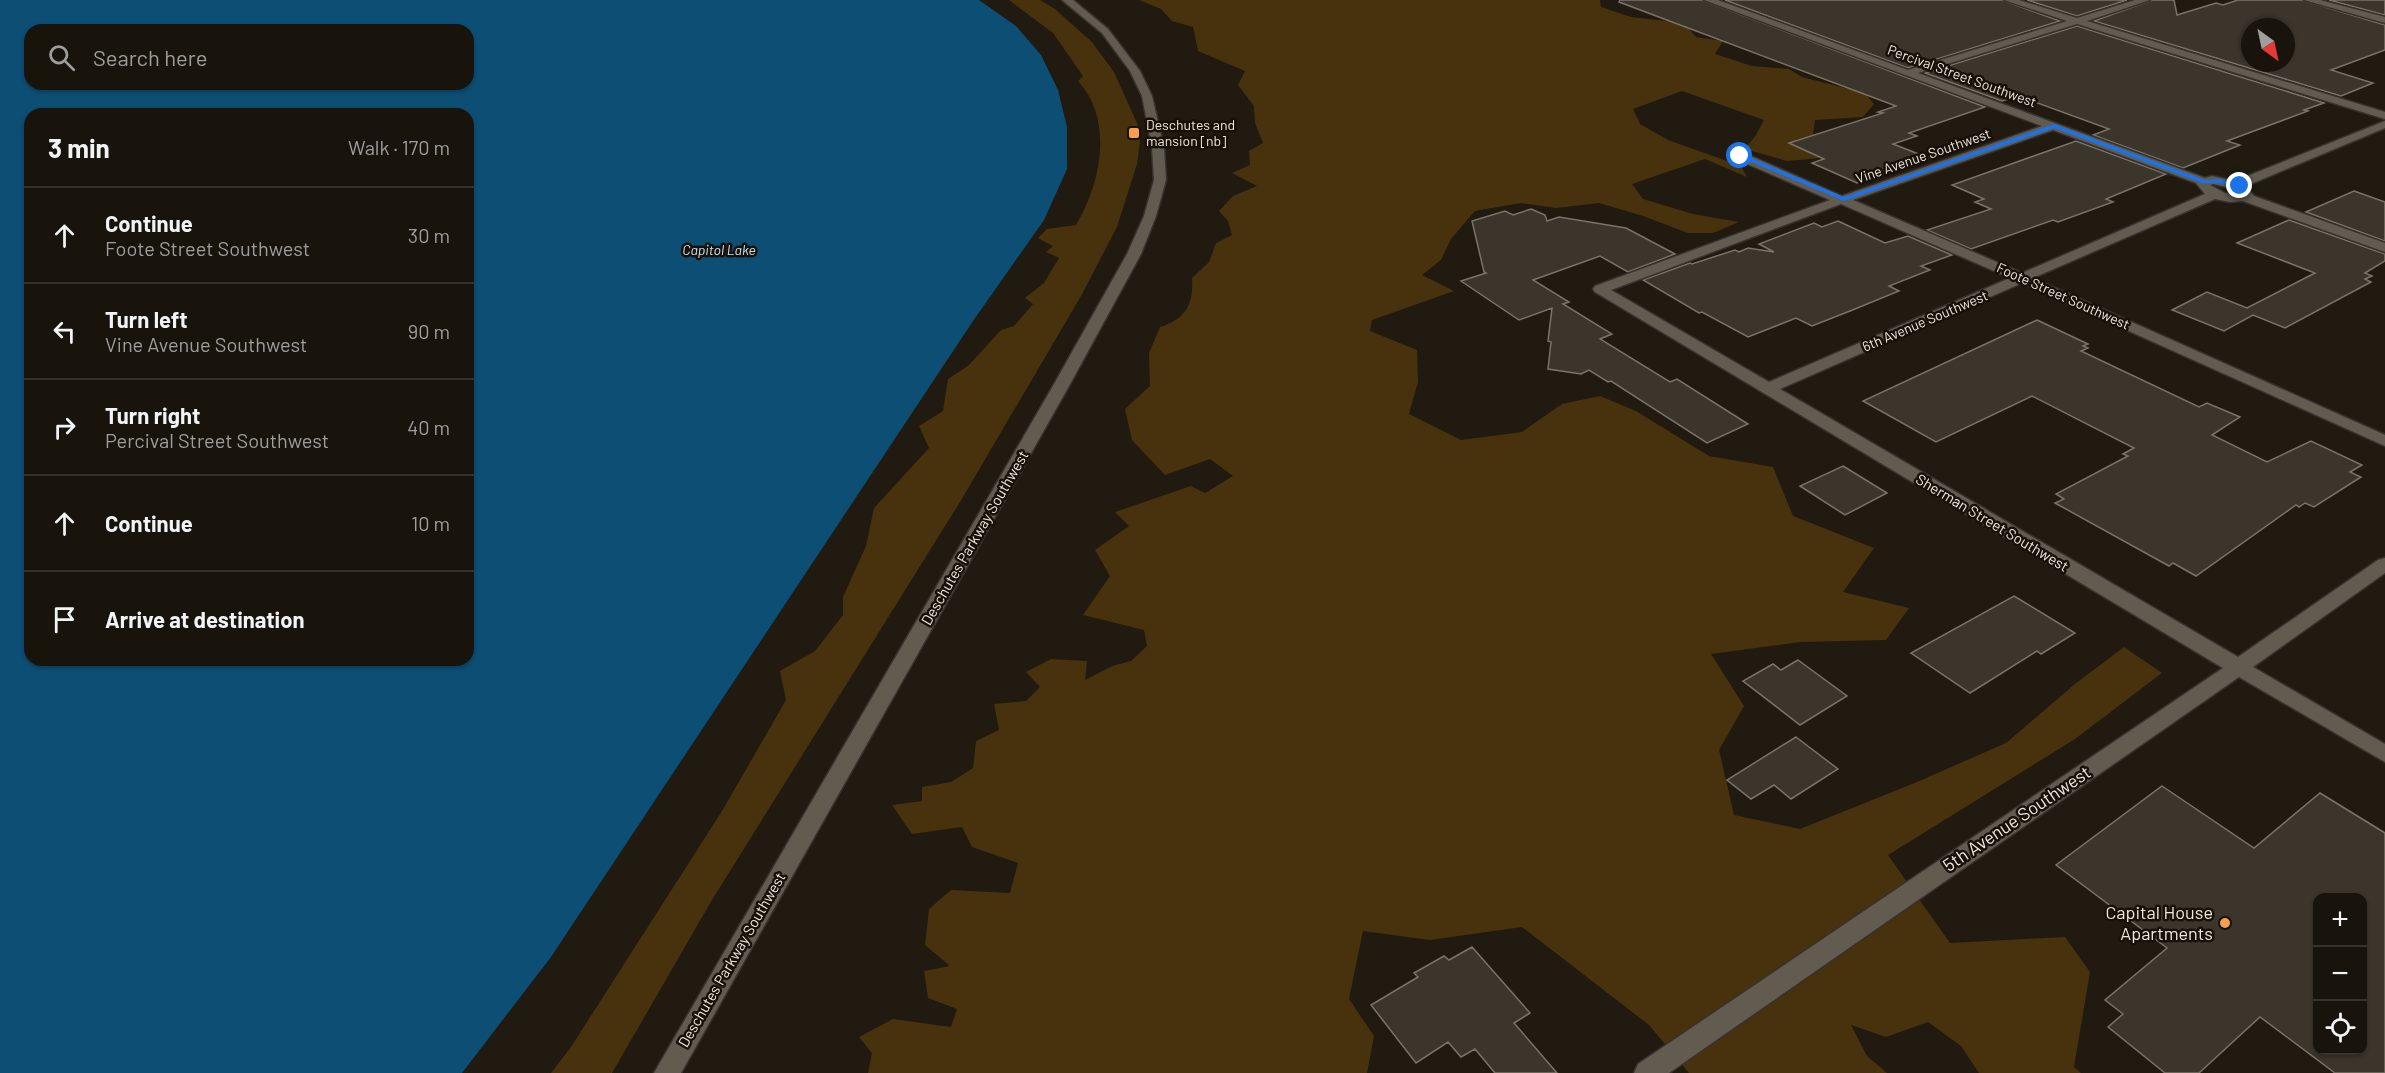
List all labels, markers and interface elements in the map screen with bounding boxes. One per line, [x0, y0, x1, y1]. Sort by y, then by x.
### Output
north arrow [2241, 18, 2295, 72]
search box [24, 24, 474, 90]
icon: search [45, 41, 78, 74]
street label: Percival Street Southwest [1886, 41, 2039, 110]
text: Search here [93, 44, 207, 70]
place label: Deschutes and mansion [nb] [1146, 116, 1235, 149]
street label: Vine Avenue Southwest [1853, 124, 1993, 187]
marker: Deschutes and mansion [nb] [1127, 126, 1141, 140]
text: 3 min [48, 132, 110, 163]
text: Walk · 170 m [348, 135, 450, 159]
route start [1726, 142, 1752, 168]
route end [2226, 172, 2252, 198]
text: Continue [105, 210, 193, 236]
icon: ahead [48, 219, 81, 252]
text: 30 m [408, 223, 450, 247]
text: Foote Street Southwest [105, 236, 310, 260]
water label: Capitol Lake [682, 241, 756, 258]
street label: Foote Street Southwest [1994, 259, 2132, 333]
street label: 6th Avenue Southwest [1859, 286, 1990, 355]
text: Turn left [105, 306, 188, 332]
icon: left [48, 315, 81, 348]
text: 90 m [408, 319, 450, 343]
text: Vine Avenue Southwest [105, 332, 307, 356]
text: Turn right [105, 402, 200, 428]
icon: right [48, 411, 81, 444]
text: 40 m [407, 415, 450, 439]
text: Percival Street Southwest [105, 428, 329, 452]
street label: Deschutes Parkway Southwest [917, 447, 1032, 628]
street label: Sherman Street Southwest [1913, 469, 2072, 575]
icon: ahead [48, 507, 81, 540]
text: Continue [105, 510, 193, 536]
text: 10 m [411, 511, 450, 535]
icon: arrive [48, 603, 81, 636]
text: Arrive at destination [105, 606, 304, 632]
street label: 5th Avenue Southwest [1938, 761, 2094, 876]
street label: Deschutes Parkway Southwest [674, 869, 789, 1050]
map controls [2313, 893, 2367, 1055]
button: + [2313, 893, 2367, 947]
place label: Capital House Apartments [2106, 901, 2213, 944]
marker: Capital House Apartments [2218, 916, 2232, 930]
button: − [2313, 947, 2367, 1001]
button: locate [2313, 1001, 2367, 1055]

